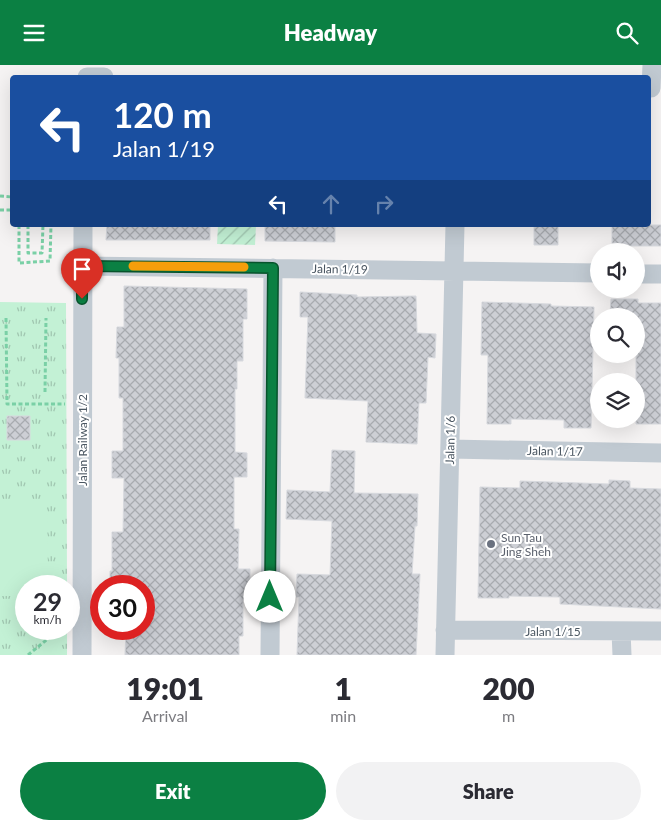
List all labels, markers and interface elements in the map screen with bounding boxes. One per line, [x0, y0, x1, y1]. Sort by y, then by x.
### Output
icon: menu [20, 19, 48, 47]
text: Headway [284, 19, 377, 46]
icon: search [613, 19, 641, 47]
text: 120 m [113, 93, 212, 135]
icon: left [30, 95, 95, 160]
text: Jalan 1/19 [113, 135, 215, 162]
icon: left [264, 190, 292, 218]
icon: ahead [317, 190, 345, 218]
icon: right [370, 190, 398, 218]
map controls [590, 243, 645, 428]
button: sound [590, 243, 645, 298]
pin [61, 248, 103, 299]
icon: arrive [68, 255, 96, 283]
street label: Jalan 1/19 [312, 261, 368, 277]
button: search [590, 308, 645, 363]
button: layers [590, 373, 645, 428]
street label: Jalan Railway 1/2 [75, 394, 90, 486]
street label: Jalan 1/6 [442, 415, 458, 464]
street label: Jalan 1/17 [527, 443, 583, 459]
place label: Sun Tau Jing Sheh [501, 530, 551, 559]
marker: Sun Tau Jing Sheh [485, 538, 497, 550]
position arrow [243, 570, 295, 622]
speed limit sign: 30 [90, 575, 155, 640]
text: 29 [33, 586, 62, 616]
text: km/h [33, 612, 62, 627]
street label: Jalan 1/15 [525, 624, 581, 639]
text: 19:01 [126, 670, 204, 706]
text: 1 [334, 670, 352, 706]
text: 200 [482, 670, 535, 706]
text: Arrival [142, 706, 188, 725]
text: min [330, 706, 356, 725]
text: m [502, 706, 515, 725]
button: Exit [20, 762, 326, 820]
button: Share [336, 762, 641, 820]

